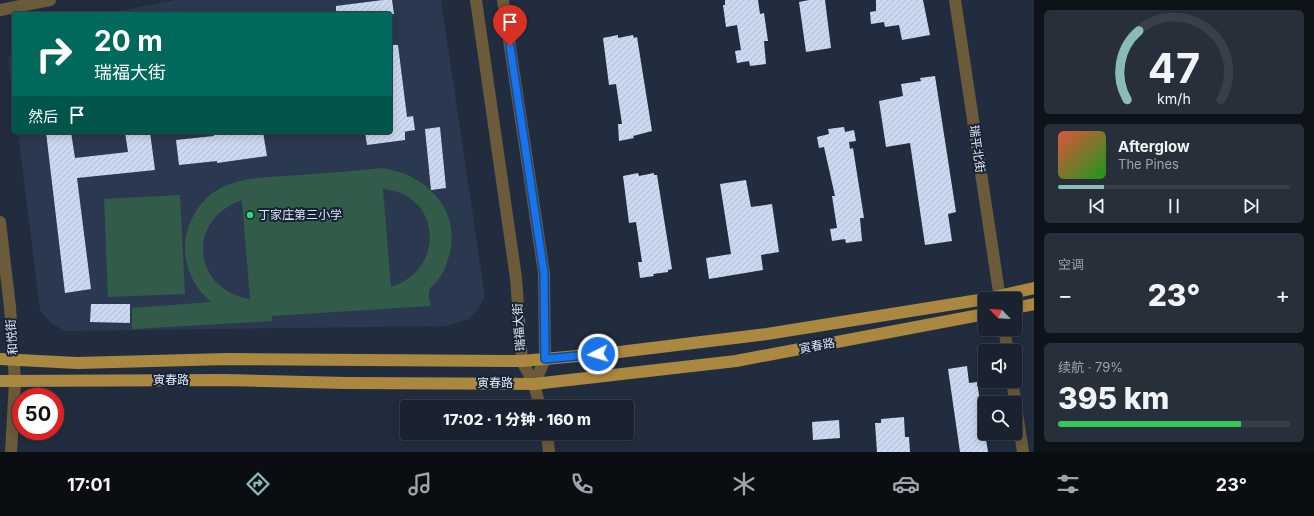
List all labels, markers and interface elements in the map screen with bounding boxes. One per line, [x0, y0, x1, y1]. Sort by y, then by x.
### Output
pin [493, 5, 527, 46]
icon: arrive [499, 11, 521, 33]
text: 20 m [94, 24, 163, 58]
icon: right [28, 28, 80, 80]
text: 47 [1148, 43, 1200, 93]
text: 瑞福大街 [94, 62, 166, 83]
text: km/h [1157, 90, 1191, 107]
icon: arrive [66, 104, 88, 126]
text: 然后 [28, 107, 58, 126]
street label: 瑞平北街 [967, 124, 988, 174]
text: Afterglow [1118, 137, 1190, 156]
text: The Pines [1118, 156, 1179, 172]
icon: previous [1086, 195, 1108, 217]
icon: pause [1163, 195, 1185, 217]
icon: next [1240, 195, 1262, 217]
place label: 丁家庄第三小学 [258, 207, 342, 222]
marker: 丁家庄第三小学 [245, 210, 255, 220]
text: 空调 [1058, 256, 1084, 272]
text: 23° [1148, 277, 1200, 313]
text: − [1058, 282, 1073, 308]
text: + [1275, 282, 1290, 308]
north arrow [978, 292, 1022, 336]
map controls [978, 292, 1022, 440]
street label: 瑞福大街 [509, 303, 528, 352]
street label: 和悦街 [3, 319, 20, 356]
position arrow [577, 333, 619, 375]
street label: 寅春路 [798, 335, 836, 356]
button: sound [978, 344, 1022, 388]
text: 续航 · 79% [1058, 359, 1123, 375]
street label: 寅春路 [153, 372, 189, 387]
street label: 寅春路 [477, 375, 513, 390]
text: 395 km [1058, 380, 1169, 416]
speed limit sign: 50 [12, 388, 64, 440]
button: search [978, 396, 1022, 440]
text: 17:02 · 1 分钟 · 160 m [443, 410, 591, 429]
icon: directions [244, 470, 272, 498]
icon: music [406, 470, 434, 498]
icon: phone [568, 470, 596, 498]
icon: climate [730, 470, 758, 498]
icon: car [892, 470, 920, 498]
icon: filters [1054, 470, 1082, 498]
text: 17:01 [67, 474, 111, 495]
text: 23° [1216, 474, 1247, 495]

